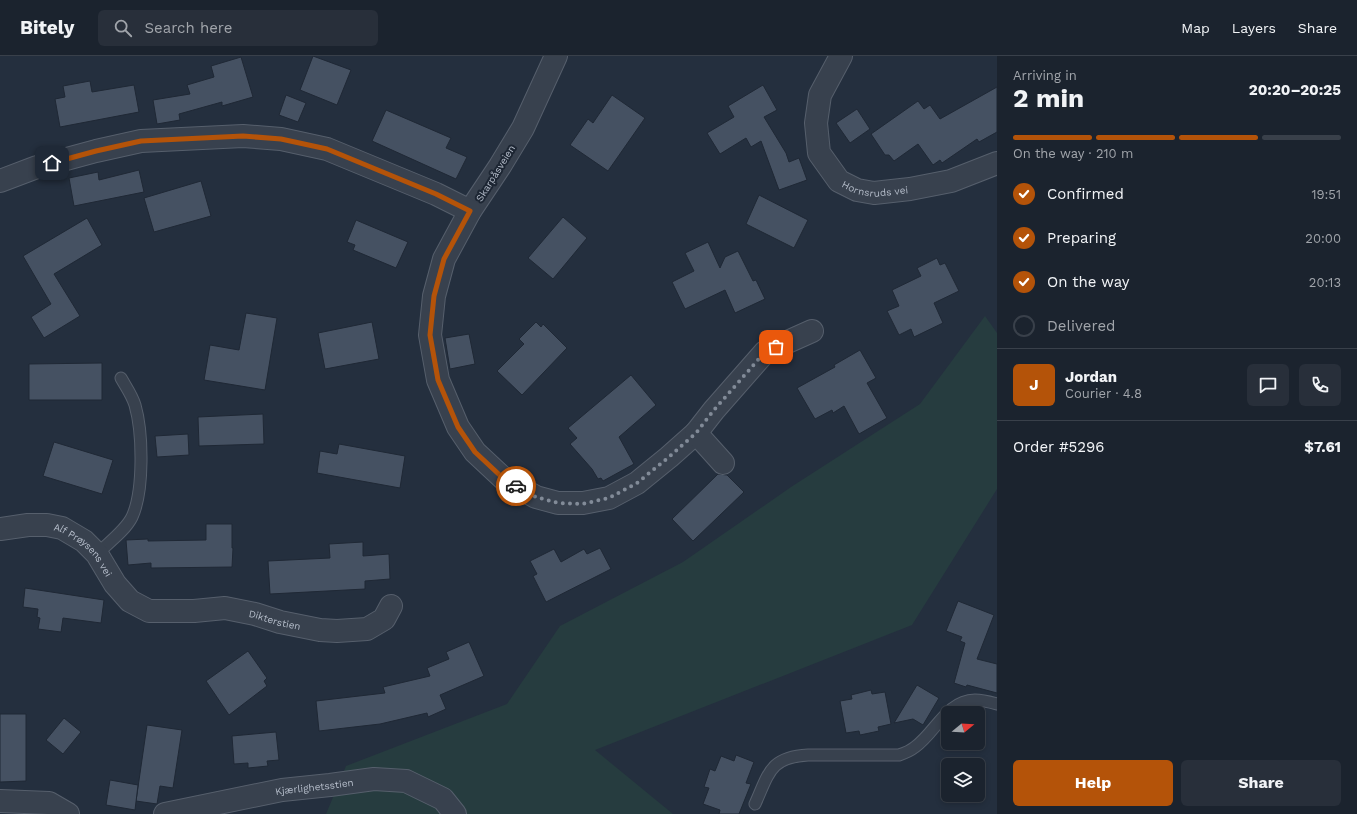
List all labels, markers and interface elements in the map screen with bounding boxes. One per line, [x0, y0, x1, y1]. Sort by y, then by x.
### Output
search box [98, 10, 378, 46]
text: Bitely [20, 16, 74, 39]
icon: search [112, 17, 134, 39]
text: Search here [144, 19, 232, 37]
text: Map [1181, 20, 1210, 36]
text: Layers [1232, 20, 1276, 36]
text: Share [1298, 20, 1337, 36]
text: Arriving in [1013, 68, 1077, 83]
text: 20:20–20:25 [1249, 81, 1341, 99]
text: 2 min [1013, 83, 1084, 113]
street label: Skarpåsveien [474, 143, 517, 203]
pin [35, 146, 69, 180]
text: On the way · 210 m [1013, 146, 1133, 161]
icon: home [41, 152, 63, 174]
street label: Hornsruds vei [840, 178, 909, 199]
icon: check [1013, 183, 1035, 205]
text: Confirmed [1047, 185, 1124, 203]
text: 19:51 [1311, 187, 1341, 202]
icon: check [1013, 227, 1035, 249]
text: Preparing [1047, 229, 1116, 247]
text: 20:00 [1305, 231, 1341, 246]
icon: check [1013, 271, 1035, 293]
text: On the way [1047, 273, 1129, 291]
text: 20:13 [1309, 275, 1341, 290]
text: Delivered [1047, 317, 1115, 335]
pin [759, 330, 793, 364]
icon: bag [765, 336, 787, 358]
button: chat [1247, 364, 1289, 406]
button: phone [1299, 364, 1341, 406]
text: Jordan [1065, 368, 1117, 386]
text: J [1029, 376, 1039, 394]
text: Courier · 4.8 [1065, 386, 1142, 401]
text: Order #5296 [1013, 438, 1104, 456]
text: $7.61 [1304, 438, 1341, 456]
courier [496, 466, 536, 506]
icon: car [505, 475, 527, 497]
street label: Alf Prøysens vei [53, 522, 114, 578]
street label: Dikterstien [248, 608, 302, 632]
north arrow [941, 706, 985, 750]
map controls [941, 706, 985, 802]
button: layers [941, 758, 985, 802]
button: Help [1013, 760, 1173, 806]
button: Share [1181, 760, 1341, 806]
street label: Kjærlighetsstien [274, 777, 354, 797]

